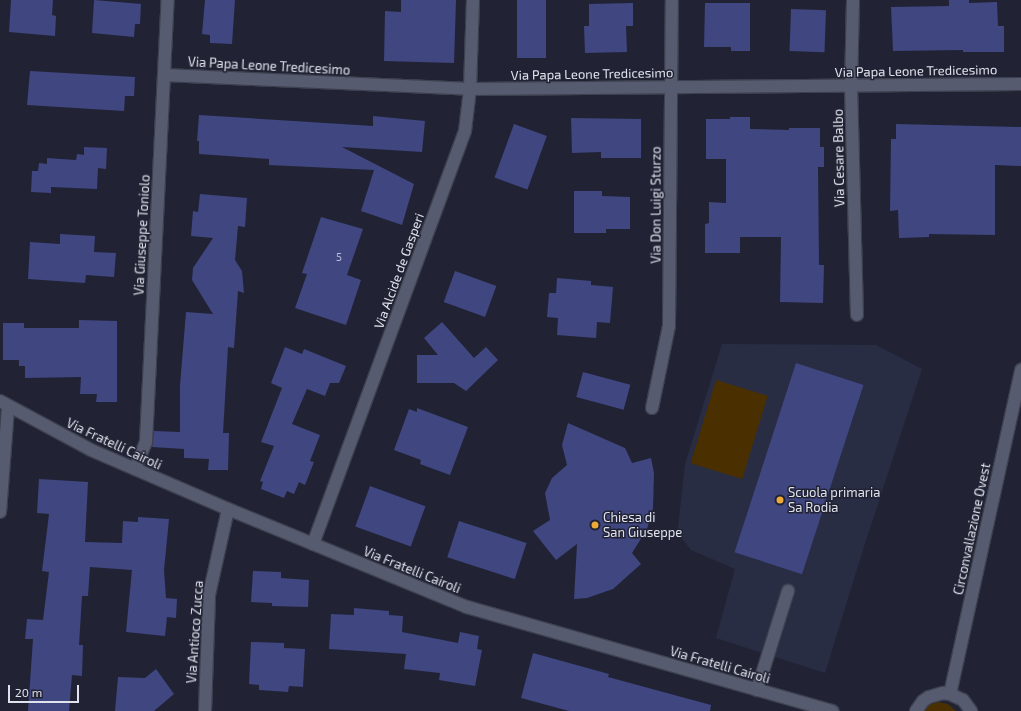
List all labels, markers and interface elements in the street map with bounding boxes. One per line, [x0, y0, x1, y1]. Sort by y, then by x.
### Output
street label: Via Papa Leone Tredicesimo [187, 54, 351, 78]
street label: Via Papa Leone Tredicesimo [834, 62, 998, 80]
street label: Via Papa Leone Tredicesimo [510, 65, 674, 83]
street label: Via Cesare Balbo [830, 109, 848, 207]
street label: Via Don Luigi Sturzo [648, 146, 664, 264]
street label: Via Giuseppe Toniolo [131, 174, 153, 296]
street label: Via Alcide de Gasperi [371, 211, 427, 331]
house number: 5 [336, 250, 342, 264]
street label: Via Fratelli Cairoli [64, 415, 164, 473]
street label: Circonvallazione Ovest [950, 462, 994, 596]
place label: Scuola primaria Sa Rodia [788, 485, 880, 516]
marker: Scuola primaria Sa Rodia [775, 495, 785, 505]
place label: Chiesa di San Giuseppe [603, 510, 682, 541]
marker: Chiesa di San Giuseppe [590, 520, 600, 530]
street label: Via Fratelli Cairoli [361, 543, 463, 597]
street label: Via Antioco Zucca [184, 580, 206, 684]
street label: Via Fratelli Cairoli [668, 643, 772, 687]
scale bar [10, 677, 81, 703]
text: 20 m [15, 685, 42, 699]

